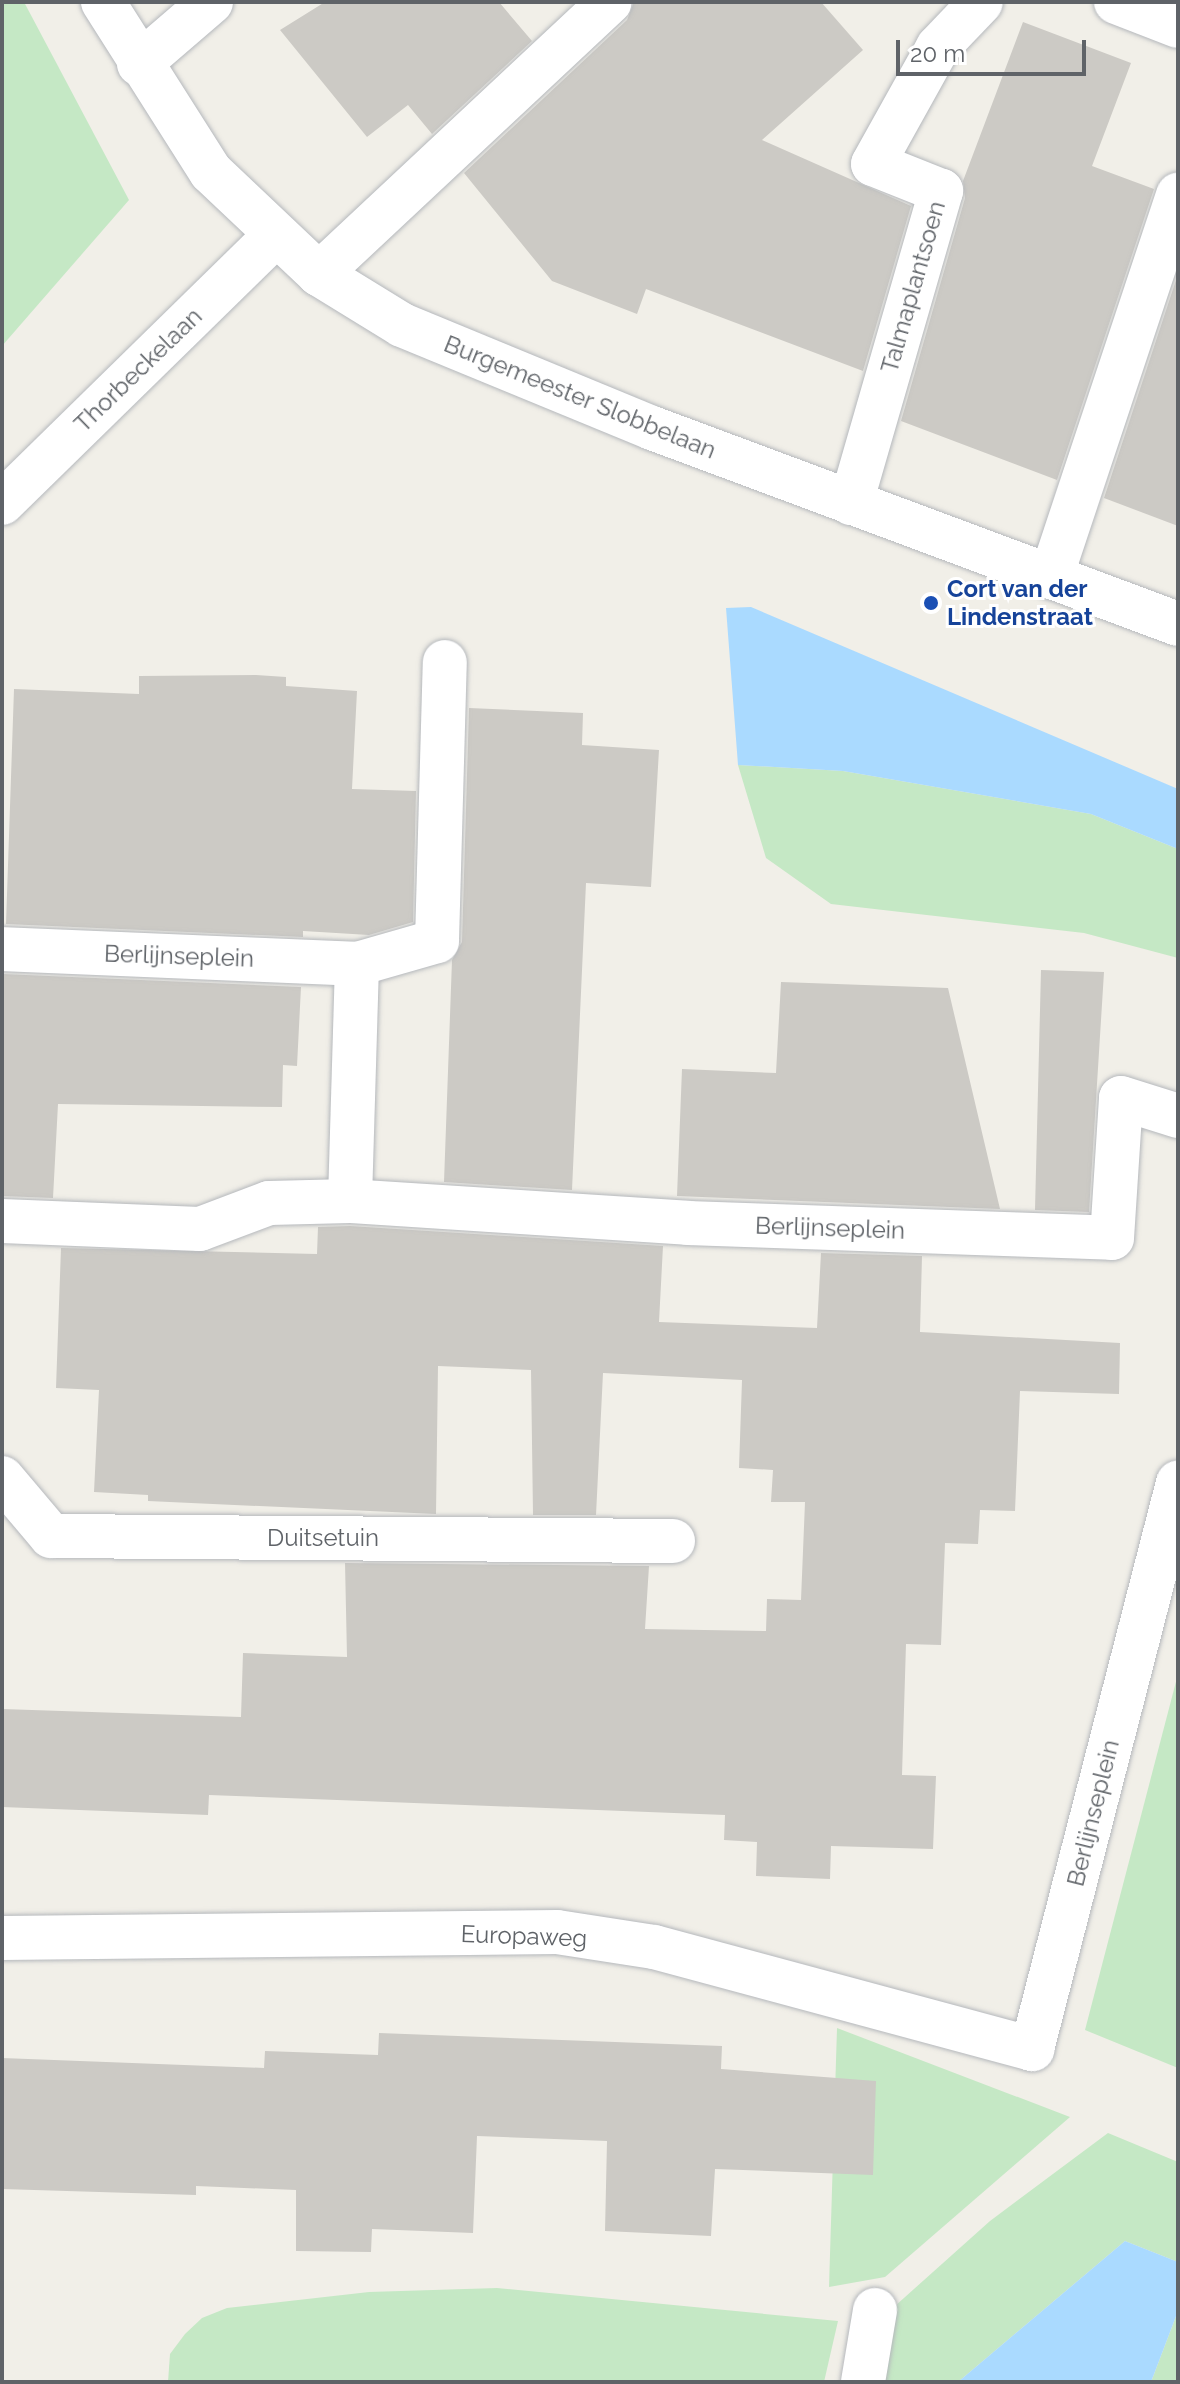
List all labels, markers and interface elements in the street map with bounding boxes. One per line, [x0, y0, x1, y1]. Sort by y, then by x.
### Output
scale bar [900, 24, 1090, 74]
text: 20 m [910, 39, 965, 68]
street label: Talmaplantsoen [875, 198, 951, 376]
street label: Thorbeckelaan [68, 302, 208, 438]
street label: Burgemeester Slobbelaan [440, 329, 720, 465]
place label: Cort van der Lindenstraat [947, 575, 1093, 631]
marker: Cort van der Lindenstraat [922, 594, 940, 612]
street label: Berlijnseplein [104, 939, 254, 973]
street label: Berlijnseplein [755, 1211, 905, 1245]
street label: Duitsetuin [267, 1524, 379, 1552]
street label: Berlijnseplein [1061, 1737, 1125, 1889]
street label: Europaweg [460, 1919, 588, 1953]

